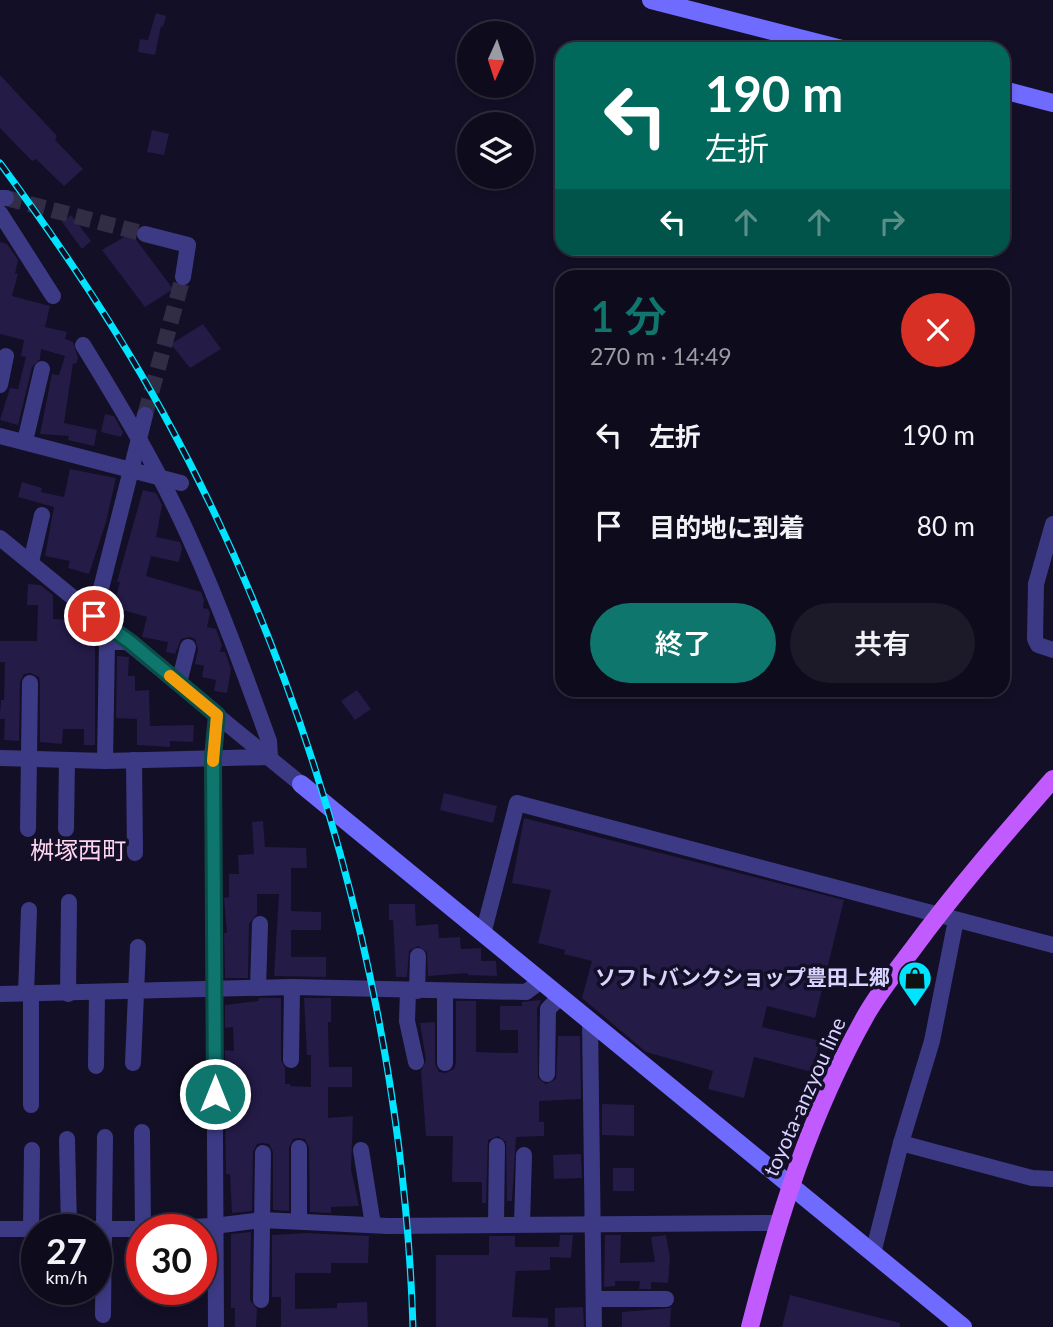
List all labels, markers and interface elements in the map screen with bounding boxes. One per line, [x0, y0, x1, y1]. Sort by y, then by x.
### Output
north arrow [457, 21, 534, 98]
map controls [457, 21, 534, 189]
text: 190 m [705, 64, 843, 122]
icon: left [590, 70, 681, 161]
button: layers [457, 112, 534, 189]
text: 左折 [705, 128, 769, 167]
icon: left [654, 203, 692, 241]
icon: ahead [727, 203, 765, 241]
icon: ahead [800, 203, 838, 241]
icon: right [873, 203, 911, 241]
text: 1 分 [590, 291, 667, 341]
button: close [901, 293, 975, 367]
text: 270 m · 14:49 [590, 342, 732, 370]
icon: left [590, 416, 628, 454]
text: 190 m [902, 419, 975, 451]
text: 左折 [649, 420, 701, 452]
icon: arrive [590, 507, 628, 545]
text: 80 m [917, 510, 975, 542]
text: 目的地に到着 [649, 511, 805, 543]
pin [64, 586, 124, 646]
icon: arrive [75, 597, 113, 635]
button: 終了 [590, 603, 776, 683]
button: 共有 [790, 603, 975, 683]
district label: 桝塚西町 [30, 835, 126, 864]
shop icon: ソフトバンクショップ豊田上郷 [896, 959, 934, 1008]
place label: ソフトバンクショップ豊田上郷 [595, 964, 890, 989]
street label: toyota-anzyou line [757, 1013, 850, 1180]
position arrow [178, 1057, 252, 1131]
speed limit sign: 30 [126, 1214, 217, 1305]
text: 27 [46, 1229, 87, 1271]
text: km/h [45, 1266, 88, 1288]

